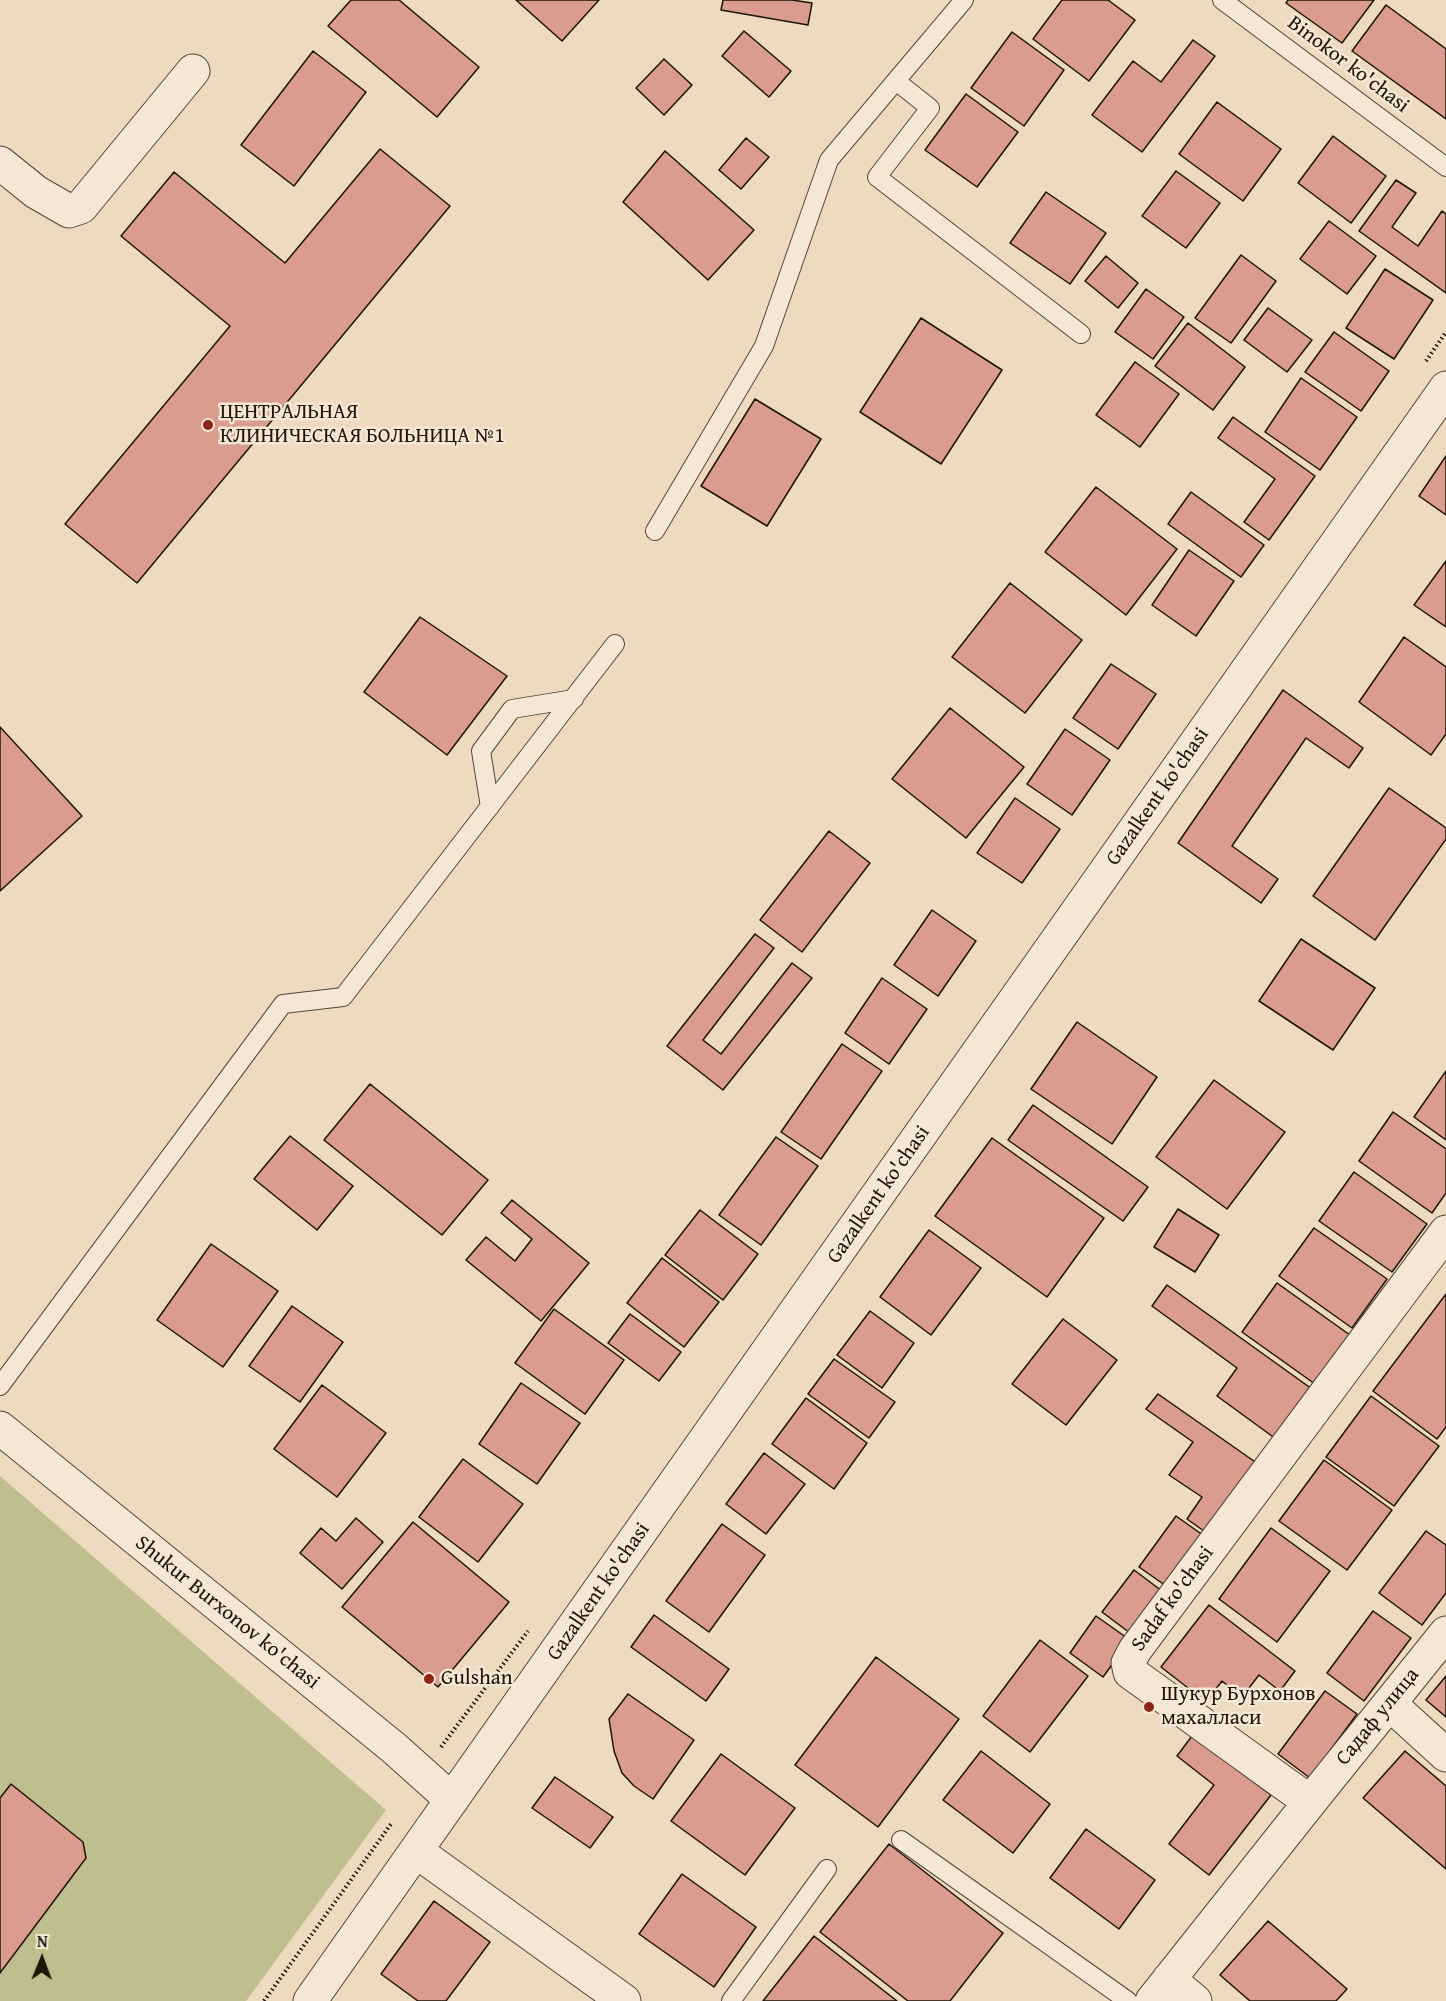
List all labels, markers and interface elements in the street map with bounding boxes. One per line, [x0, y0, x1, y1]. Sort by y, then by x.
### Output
street label: Binokor ko'chasi [1282, 11, 1414, 119]
place label: ЦЕНТРАЛЬНАЯ КЛИНИЧЕСКАЯ БОЛЬНИЦА №1 [220, 400, 505, 450]
marker: ЦЕНТРАЛЬНАЯ КЛИНИЧЕСКАЯ БОЛЬНИЦА №1 [201, 418, 215, 432]
street label: Gazalkent ko'chasi [1101, 723, 1215, 871]
street label: Gazalkent ko'chasi [822, 1121, 936, 1269]
street label: Gazalkent ko'chasi [542, 1518, 656, 1666]
street label: Shukur Burxonov ko'chasi [130, 1531, 324, 1695]
street label: Sadaf ko'chasi [1126, 1541, 1220, 1657]
street label: Садаф улица [1331, 1663, 1425, 1771]
place label: Gulshan [441, 1666, 512, 1692]
marker: Gulshan [422, 1672, 436, 1686]
place label: Шукур Бурхонов махалласи [1161, 1682, 1315, 1732]
marker: Шукур Бурхонов махалласи [1142, 1700, 1156, 1714]
north arrow [12, 1929, 72, 1989]
text: N [37, 1929, 48, 1953]

